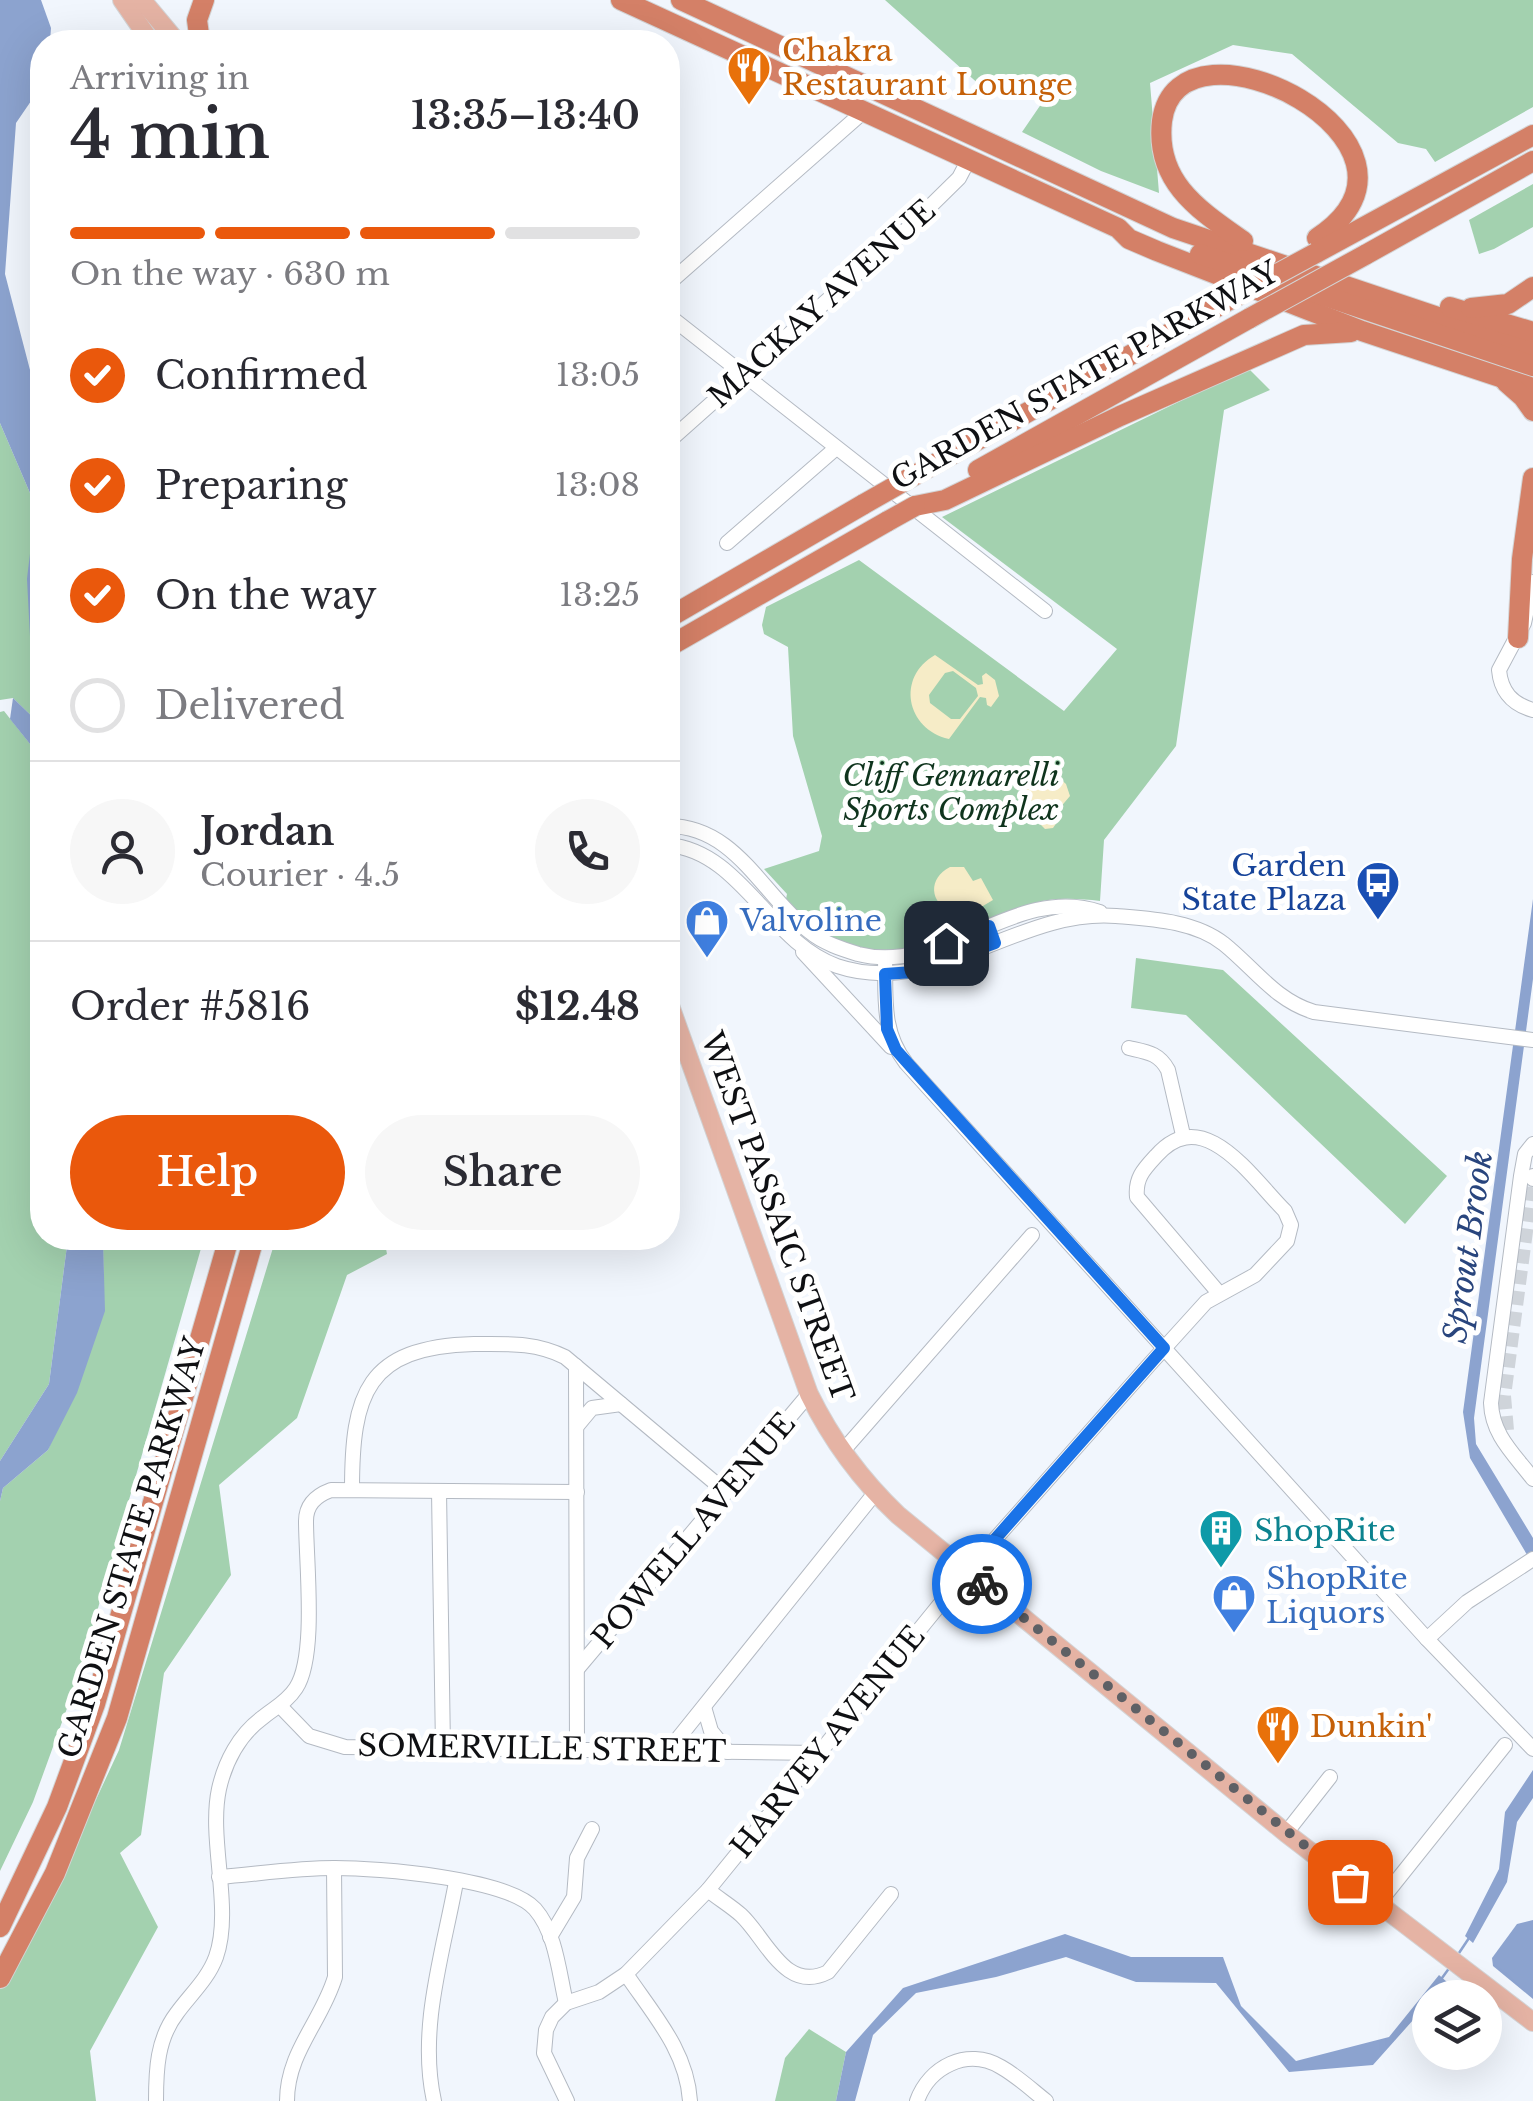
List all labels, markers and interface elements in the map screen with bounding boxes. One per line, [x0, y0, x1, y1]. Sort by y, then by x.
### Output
place label: Chakra Restaurant Lounge [782, 32, 1073, 103]
restaurant icon: Chakra Restaurant Lounge [726, 45, 772, 106]
text: Arriving in [70, 58, 249, 98]
text: 13:35–13:40 [411, 92, 640, 139]
text: 4 min [70, 95, 270, 176]
street label: MACKAY AVENUE [700, 192, 943, 415]
street label: GARDEN STATE PARKWAY [884, 253, 1286, 498]
text: On the way · 630 m [70, 254, 390, 294]
icon: check [70, 348, 125, 403]
text: Confirmed [155, 352, 368, 399]
text: 13:05 [556, 355, 640, 395]
icon: check [70, 458, 125, 513]
text: Preparing [155, 462, 347, 509]
text: 13:08 [555, 465, 640, 505]
icon: check [70, 568, 125, 623]
text: On the way [155, 572, 377, 619]
text: 13:25 [559, 575, 640, 615]
text: Delivered [155, 682, 345, 729]
park label: Cliff Gennarelli Sports Complex [842, 757, 1060, 828]
button: person [70, 799, 175, 904]
button: phone [535, 799, 640, 904]
text: Jordan [200, 808, 334, 855]
place label: Garden State Plaza [1181, 847, 1346, 918]
text: Courier · 4.5 [200, 855, 400, 895]
bus stop icon: Garden State Plaza [1355, 860, 1401, 921]
shop icon: Valvoline [684, 898, 730, 959]
pin [904, 901, 989, 986]
place label: Valvoline [739, 902, 882, 939]
icon: home [919, 916, 974, 971]
text: Order #5816 [70, 983, 310, 1030]
text: $12.48 [515, 983, 640, 1030]
street label: WEST PASSAIC STREET [693, 1026, 862, 1407]
button: Help [70, 1115, 345, 1230]
button: Share [365, 1115, 640, 1230]
water label: Sprout Brook [1435, 1148, 1501, 1346]
street label: GARDEN STATE PARKWAY [50, 1332, 214, 1763]
street label: POWELL AVENUE [584, 1405, 803, 1656]
building icon: ShopRite [1198, 1508, 1244, 1569]
place label: ShopRite [1254, 1512, 1396, 1549]
courier [932, 1534, 1032, 1634]
icon: bike [955, 1557, 1010, 1612]
place label: ShopRite Liquors [1266, 1560, 1408, 1631]
shop icon: ShopRite Liquors [1211, 1573, 1257, 1634]
street label: HARVEY AVENUE [723, 1618, 932, 1865]
restaurant icon: Dunkin' [1255, 1704, 1301, 1765]
place label: Dunkin' [1310, 1708, 1433, 1745]
street label: SOMERVILLE STREET [357, 1727, 727, 1770]
pin [1308, 1840, 1393, 1925]
icon: bag [1323, 1855, 1378, 1910]
map controls [1412, 1980, 1502, 2070]
button: layers [1412, 1980, 1502, 2070]

